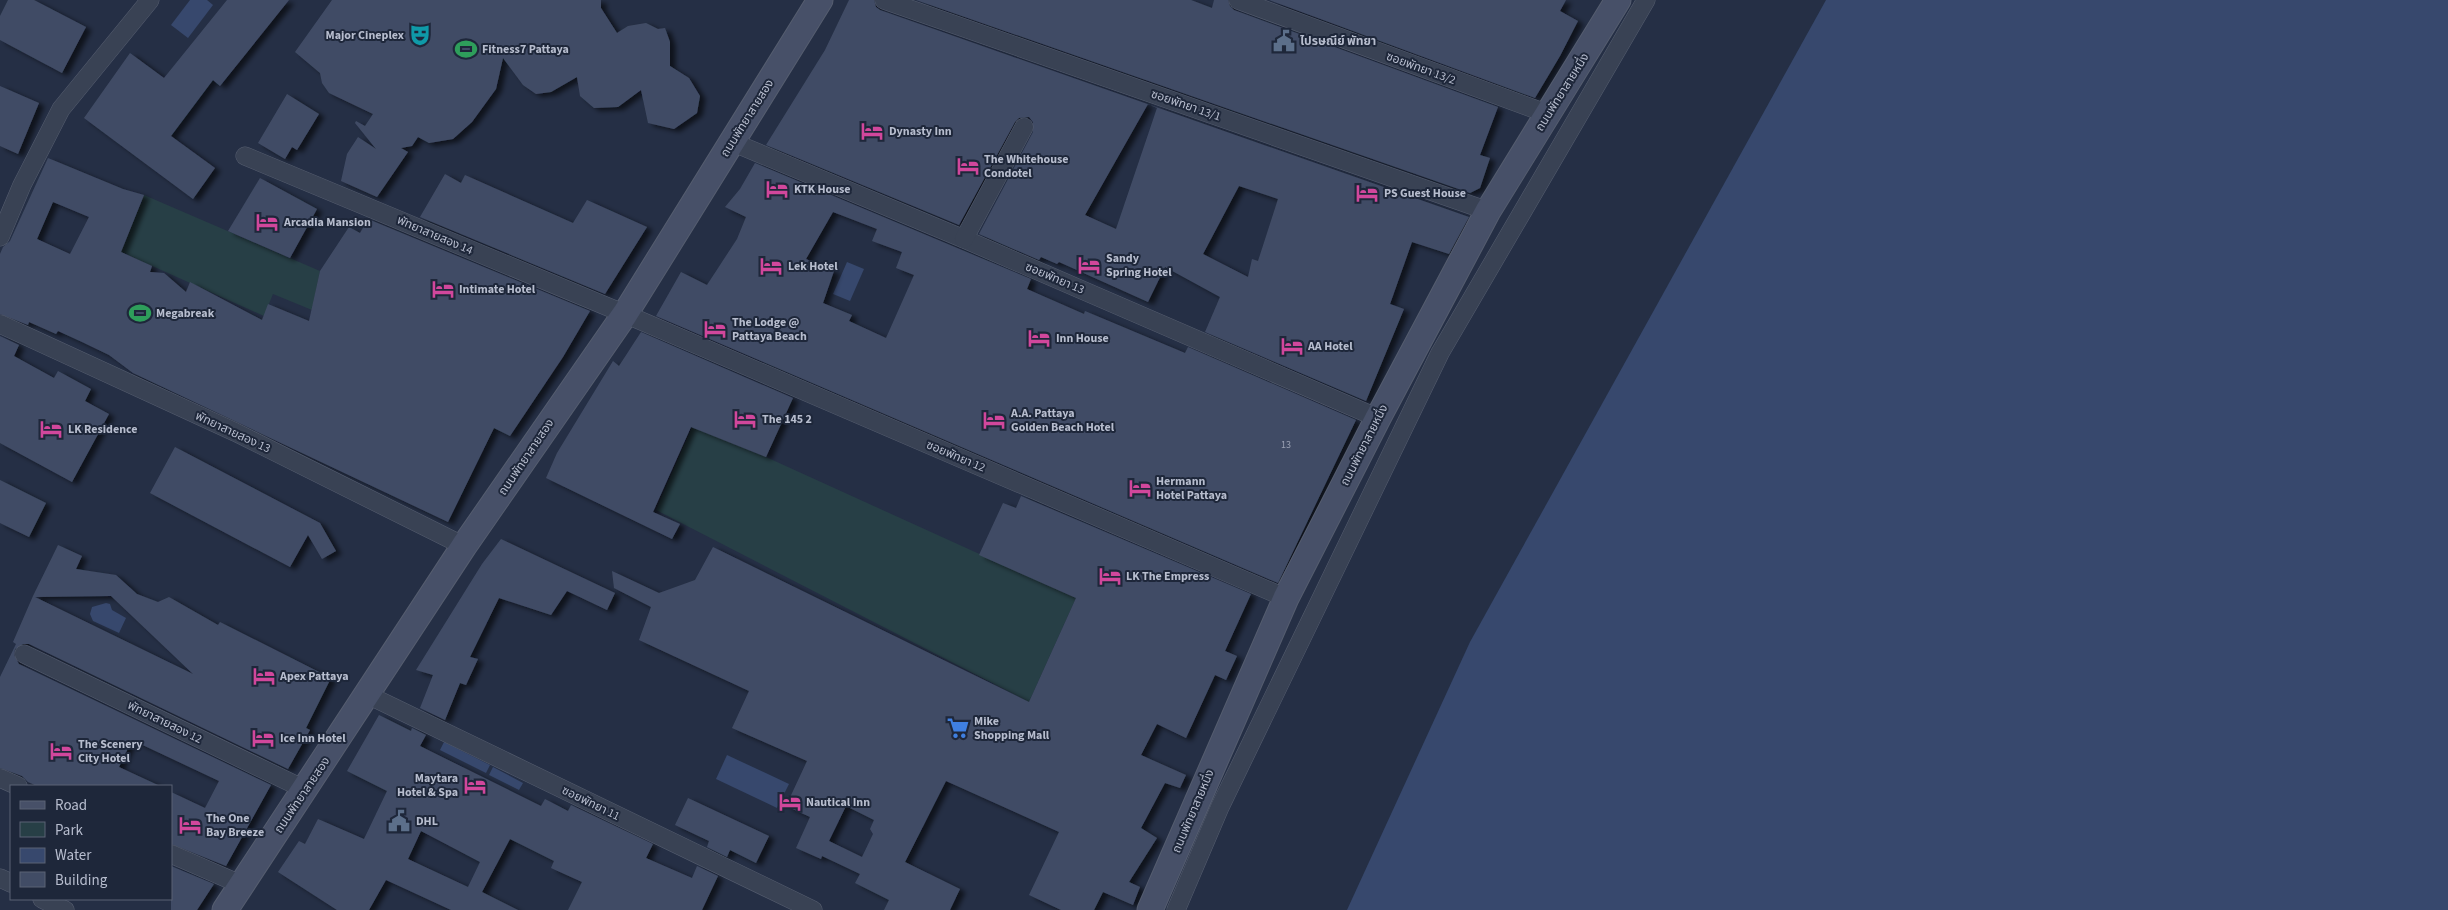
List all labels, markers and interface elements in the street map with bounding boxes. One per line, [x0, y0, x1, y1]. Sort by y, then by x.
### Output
theatre icon: Major Cineplex [407, 22, 433, 48]
place label: Major Cineplex [325, 27, 404, 44]
public building icon: ไปรษณีย์ พัทยา [1271, 28, 1297, 54]
place label: ไปรษณีย์ พัทยา [1300, 33, 1376, 50]
sports icon: Fitness7 Pattaya [453, 36, 479, 62]
place label: Fitness7 Pattaya [482, 41, 569, 58]
street label: ซอยพัทยา 13/2 [1384, 48, 1458, 89]
street label: ถนนพัทยาสายหนึ่ง [1531, 49, 1593, 135]
street label: ถนนพัทยาสายสอง [717, 76, 778, 160]
street label: ซอยพัทยา 13/1 [1149, 86, 1223, 125]
hotel icon: Dynasty Inn [859, 118, 885, 144]
place label: Dynasty Inn [889, 123, 952, 140]
place label: The Whitehouse Condotel [984, 151, 1069, 182]
hotel icon: The Whitehouse Condotel [955, 153, 981, 179]
hotel icon: KTK House [764, 176, 790, 202]
hotel icon: PS Guest House [1354, 180, 1380, 206]
place label: KTK House [794, 181, 851, 198]
place label: PS Guest House [1384, 185, 1466, 202]
hotel icon: Arcadia Mansion [254, 209, 280, 235]
street label: พัทยาสายสอง 14 [394, 212, 475, 259]
place label: Arcadia Mansion [283, 214, 371, 231]
place label: Sandy Spring Hotel [1106, 250, 1172, 281]
hotel icon: Sandy Spring Hotel [1076, 252, 1102, 278]
hotel icon: Lek Hotel [758, 253, 784, 279]
place label: Lek Hotel [788, 258, 838, 275]
street label: ซอยพัทยา 13 [1023, 258, 1087, 299]
hotel icon: Intimate Hotel [430, 276, 456, 302]
place label: Intimate Hotel [459, 281, 536, 298]
sports icon: Megabreak [127, 300, 153, 326]
place label: Megabreak [156, 305, 215, 322]
place label: The Lodge @ Pattaya Beach [732, 314, 807, 345]
hotel icon: The Lodge @ Pattaya Beach [702, 316, 728, 342]
hotel icon: Inn House [1026, 325, 1052, 351]
place label: Inn House [1056, 330, 1109, 347]
hotel icon: AA Hotel [1279, 333, 1305, 359]
place label: AA Hotel [1307, 338, 1353, 355]
street label: ถนนพัทยาสายหนึ่ง [1336, 401, 1392, 489]
place label: A.A. Pattaya Golden Beach Hotel [1010, 405, 1115, 436]
hotel icon: The 145 2 [732, 406, 758, 432]
hotel icon: A.A. Pattaya Golden Beach Hotel [981, 407, 1007, 433]
street label: พัทยาสายสอง 13 [192, 408, 273, 457]
place label: The 145 2 [762, 411, 812, 428]
hotel icon: LK Residence [38, 416, 64, 442]
street label: ถนนพัทยาสายสอง [495, 416, 558, 499]
place label: LK Residence [68, 421, 138, 438]
street label: ซอยพัทยา 12 [924, 436, 988, 477]
house number: 13 [1281, 438, 1291, 452]
place label: Hermann Hotel Pattaya [1156, 473, 1227, 504]
hotel icon: Hermann Hotel Pattaya [1127, 475, 1153, 501]
hotel icon: LK The Empress [1097, 563, 1123, 589]
place label: LK The Empress [1126, 568, 1209, 585]
hotel icon: Apex Pattaya [251, 663, 277, 689]
place label: Apex Pattaya [279, 668, 349, 685]
street label: พัทยาสายสอง 12 [125, 697, 205, 748]
place label: Mike Shopping Mall [974, 713, 1050, 744]
supermarket icon: Mike Shopping Mall [945, 715, 971, 741]
hotel icon: Ice Inn Hotel [250, 725, 276, 751]
place label: Ice Inn Hotel [280, 730, 346, 747]
place label: The Scenery City Hotel [78, 736, 143, 767]
hotel icon: The Scenery City Hotel [48, 738, 74, 764]
street label: ถนนพัทยาสายสอง [271, 754, 334, 837]
street label: ถนนพัทยาสายหนึ่ง [1167, 766, 1219, 856]
place label: Maytara Hotel & Spa [397, 770, 458, 801]
hotel icon: Maytara Hotel & Spa [462, 772, 488, 798]
street label: ซอยพัทยา 11 [559, 782, 623, 825]
legend [10, 785, 172, 900]
hotel icon: Nautical Inn [777, 789, 803, 815]
place label: Nautical Inn [806, 794, 870, 811]
text: Road [55, 795, 87, 816]
public building icon: DHL [386, 808, 412, 834]
place label: The One Bay Breeze [206, 810, 264, 841]
hotel icon: The One Bay Breeze [177, 812, 203, 838]
place label: DHL [416, 813, 438, 830]
text: Park [55, 820, 84, 841]
text: Water [55, 845, 92, 866]
text: Building [55, 870, 108, 891]

